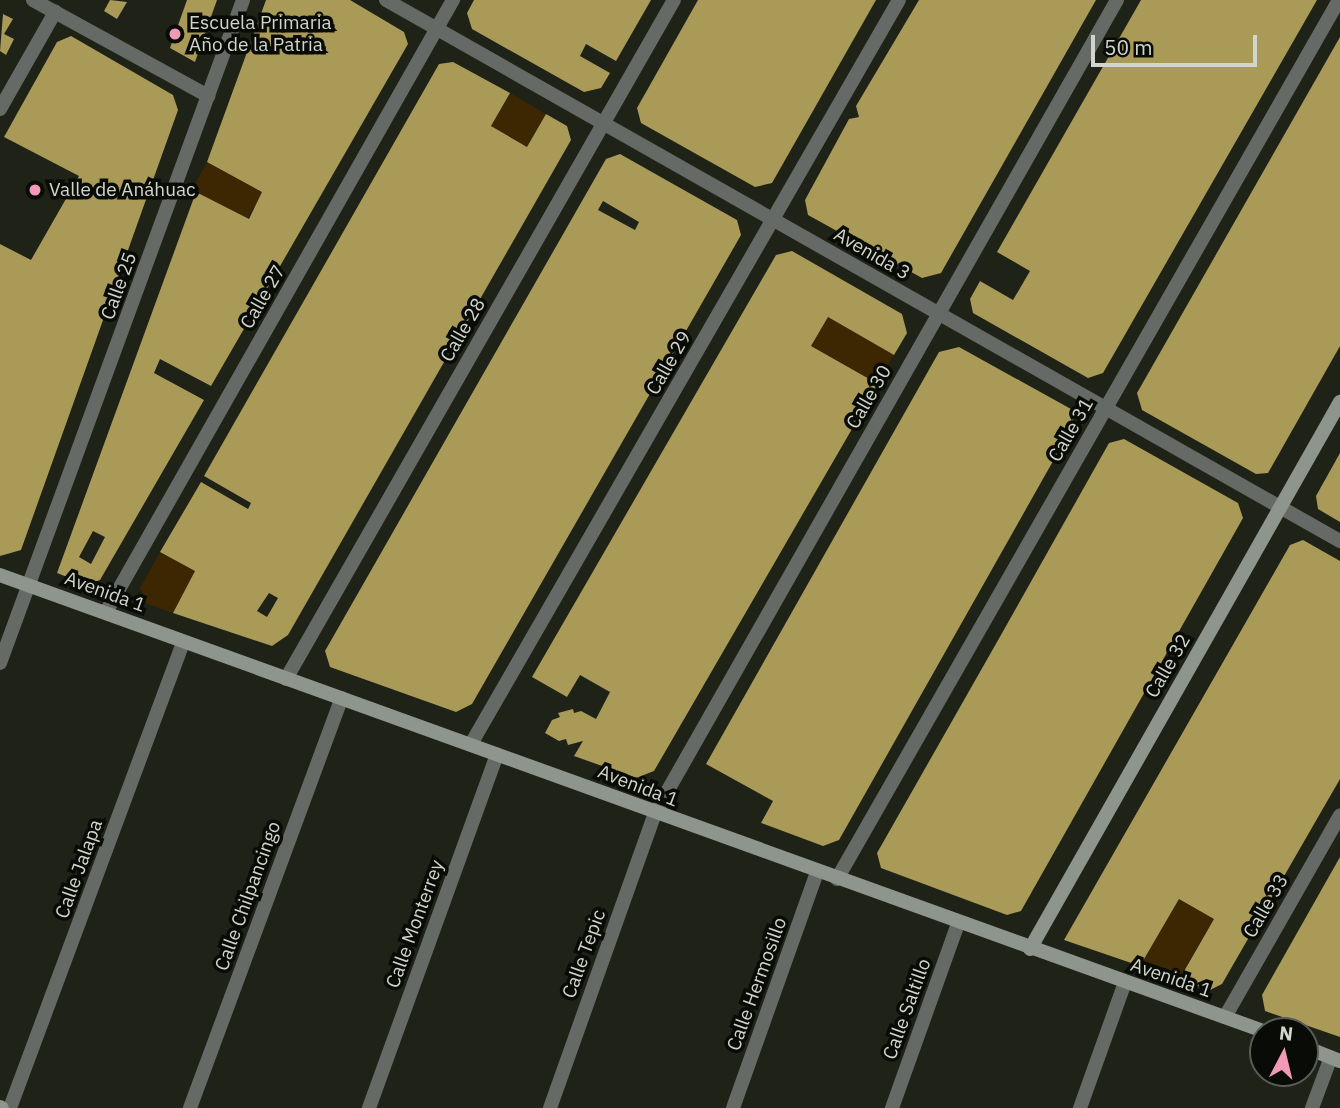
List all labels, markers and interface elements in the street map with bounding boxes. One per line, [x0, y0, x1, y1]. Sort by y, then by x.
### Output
place label: Escuela Primaria Año de la Patria [189, 12, 332, 56]
scale bar [1095, 21, 1261, 65]
marker: Escuela Primaria Año de la Patria [167, 26, 183, 42]
text: 50 m [1104, 33, 1153, 61]
place label: Valle de Anáhuac [49, 179, 196, 201]
marker: Valle de Anáhuac [27, 182, 43, 198]
street label: Avenida 3 [830, 223, 914, 285]
street label: Calle 25 [96, 249, 142, 323]
street label: Calle 27 [236, 261, 290, 333]
street label: Calle 28 [436, 294, 490, 366]
street label: Calle 29 [642, 327, 696, 399]
street label: Calle 30 [842, 361, 896, 433]
street label: Calle 31 [1044, 394, 1098, 466]
street label: Avenida 1 [62, 567, 148, 617]
street label: Calle 32 [1141, 630, 1195, 702]
street label: Avenida 1 [595, 760, 681, 812]
street label: Calle Jalapa [51, 817, 107, 921]
street label: Calle Chilpancingo [210, 818, 286, 974]
street label: Calle Monterrey [381, 857, 449, 991]
street label: Calle 33 [1239, 870, 1293, 942]
street label: Calle Tepic [557, 907, 611, 1001]
street label: Calle Hermosillo [722, 914, 792, 1054]
street label: Avenida 1 [1128, 954, 1214, 1002]
street label: Calle Saltillo [878, 955, 936, 1063]
north arrow [1249, 1017, 1319, 1087]
text: N [1278, 1020, 1295, 1046]

